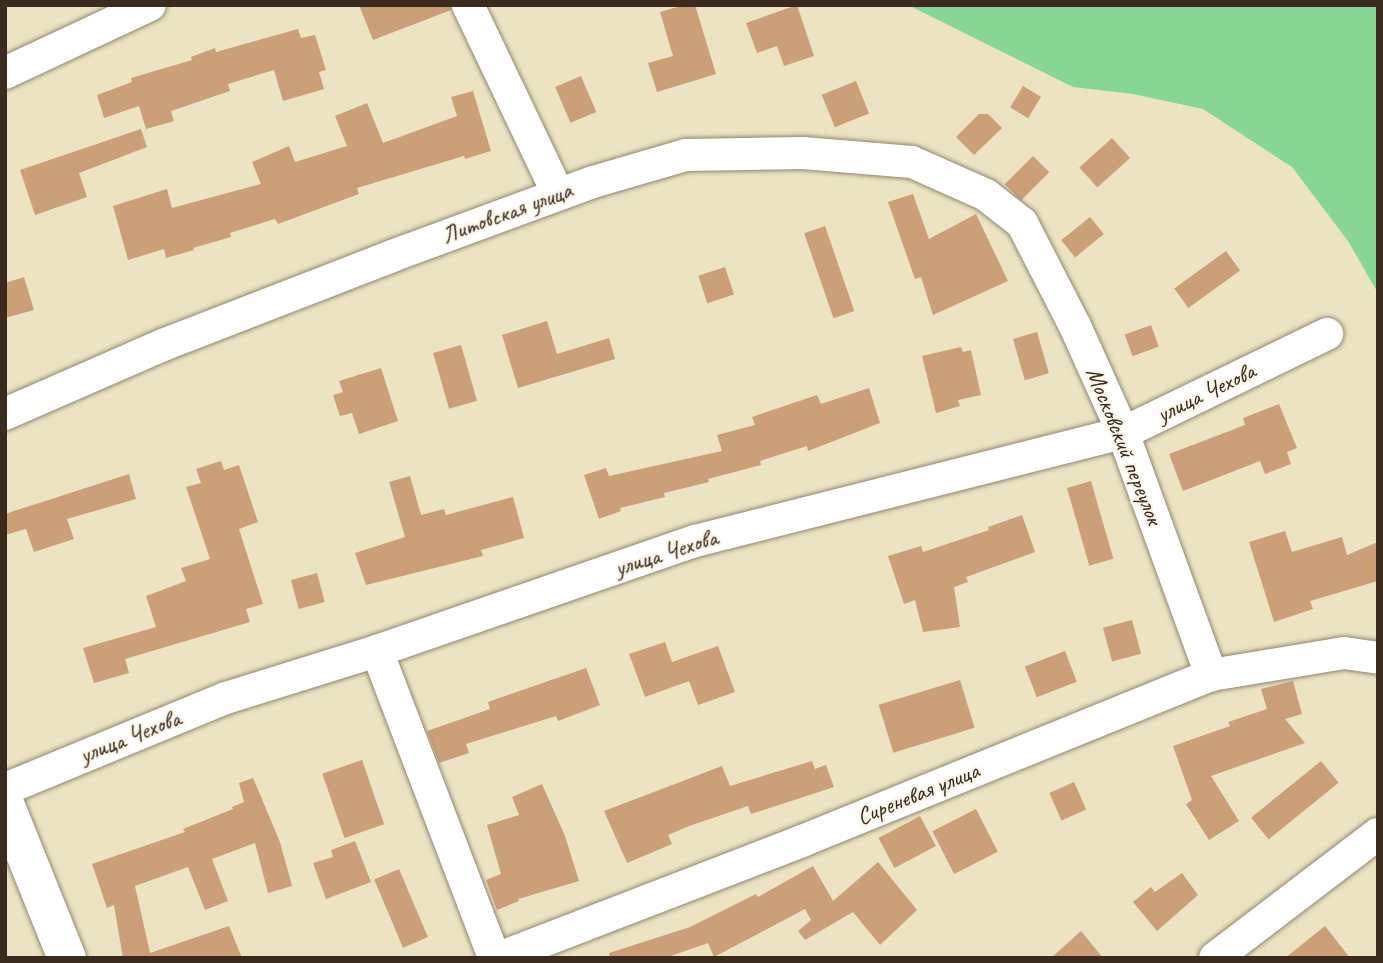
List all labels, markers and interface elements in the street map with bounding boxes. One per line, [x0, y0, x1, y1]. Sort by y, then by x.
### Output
street label: Литовская улица [437, 176, 577, 250]
street label: улица Чехова [1152, 357, 1260, 429]
street label: Московский переулок [1079, 363, 1169, 529]
street label: улица Чехова [611, 523, 721, 583]
street label: улица Чехова [76, 704, 184, 770]
street label: Сиреневая улица [852, 756, 984, 832]

